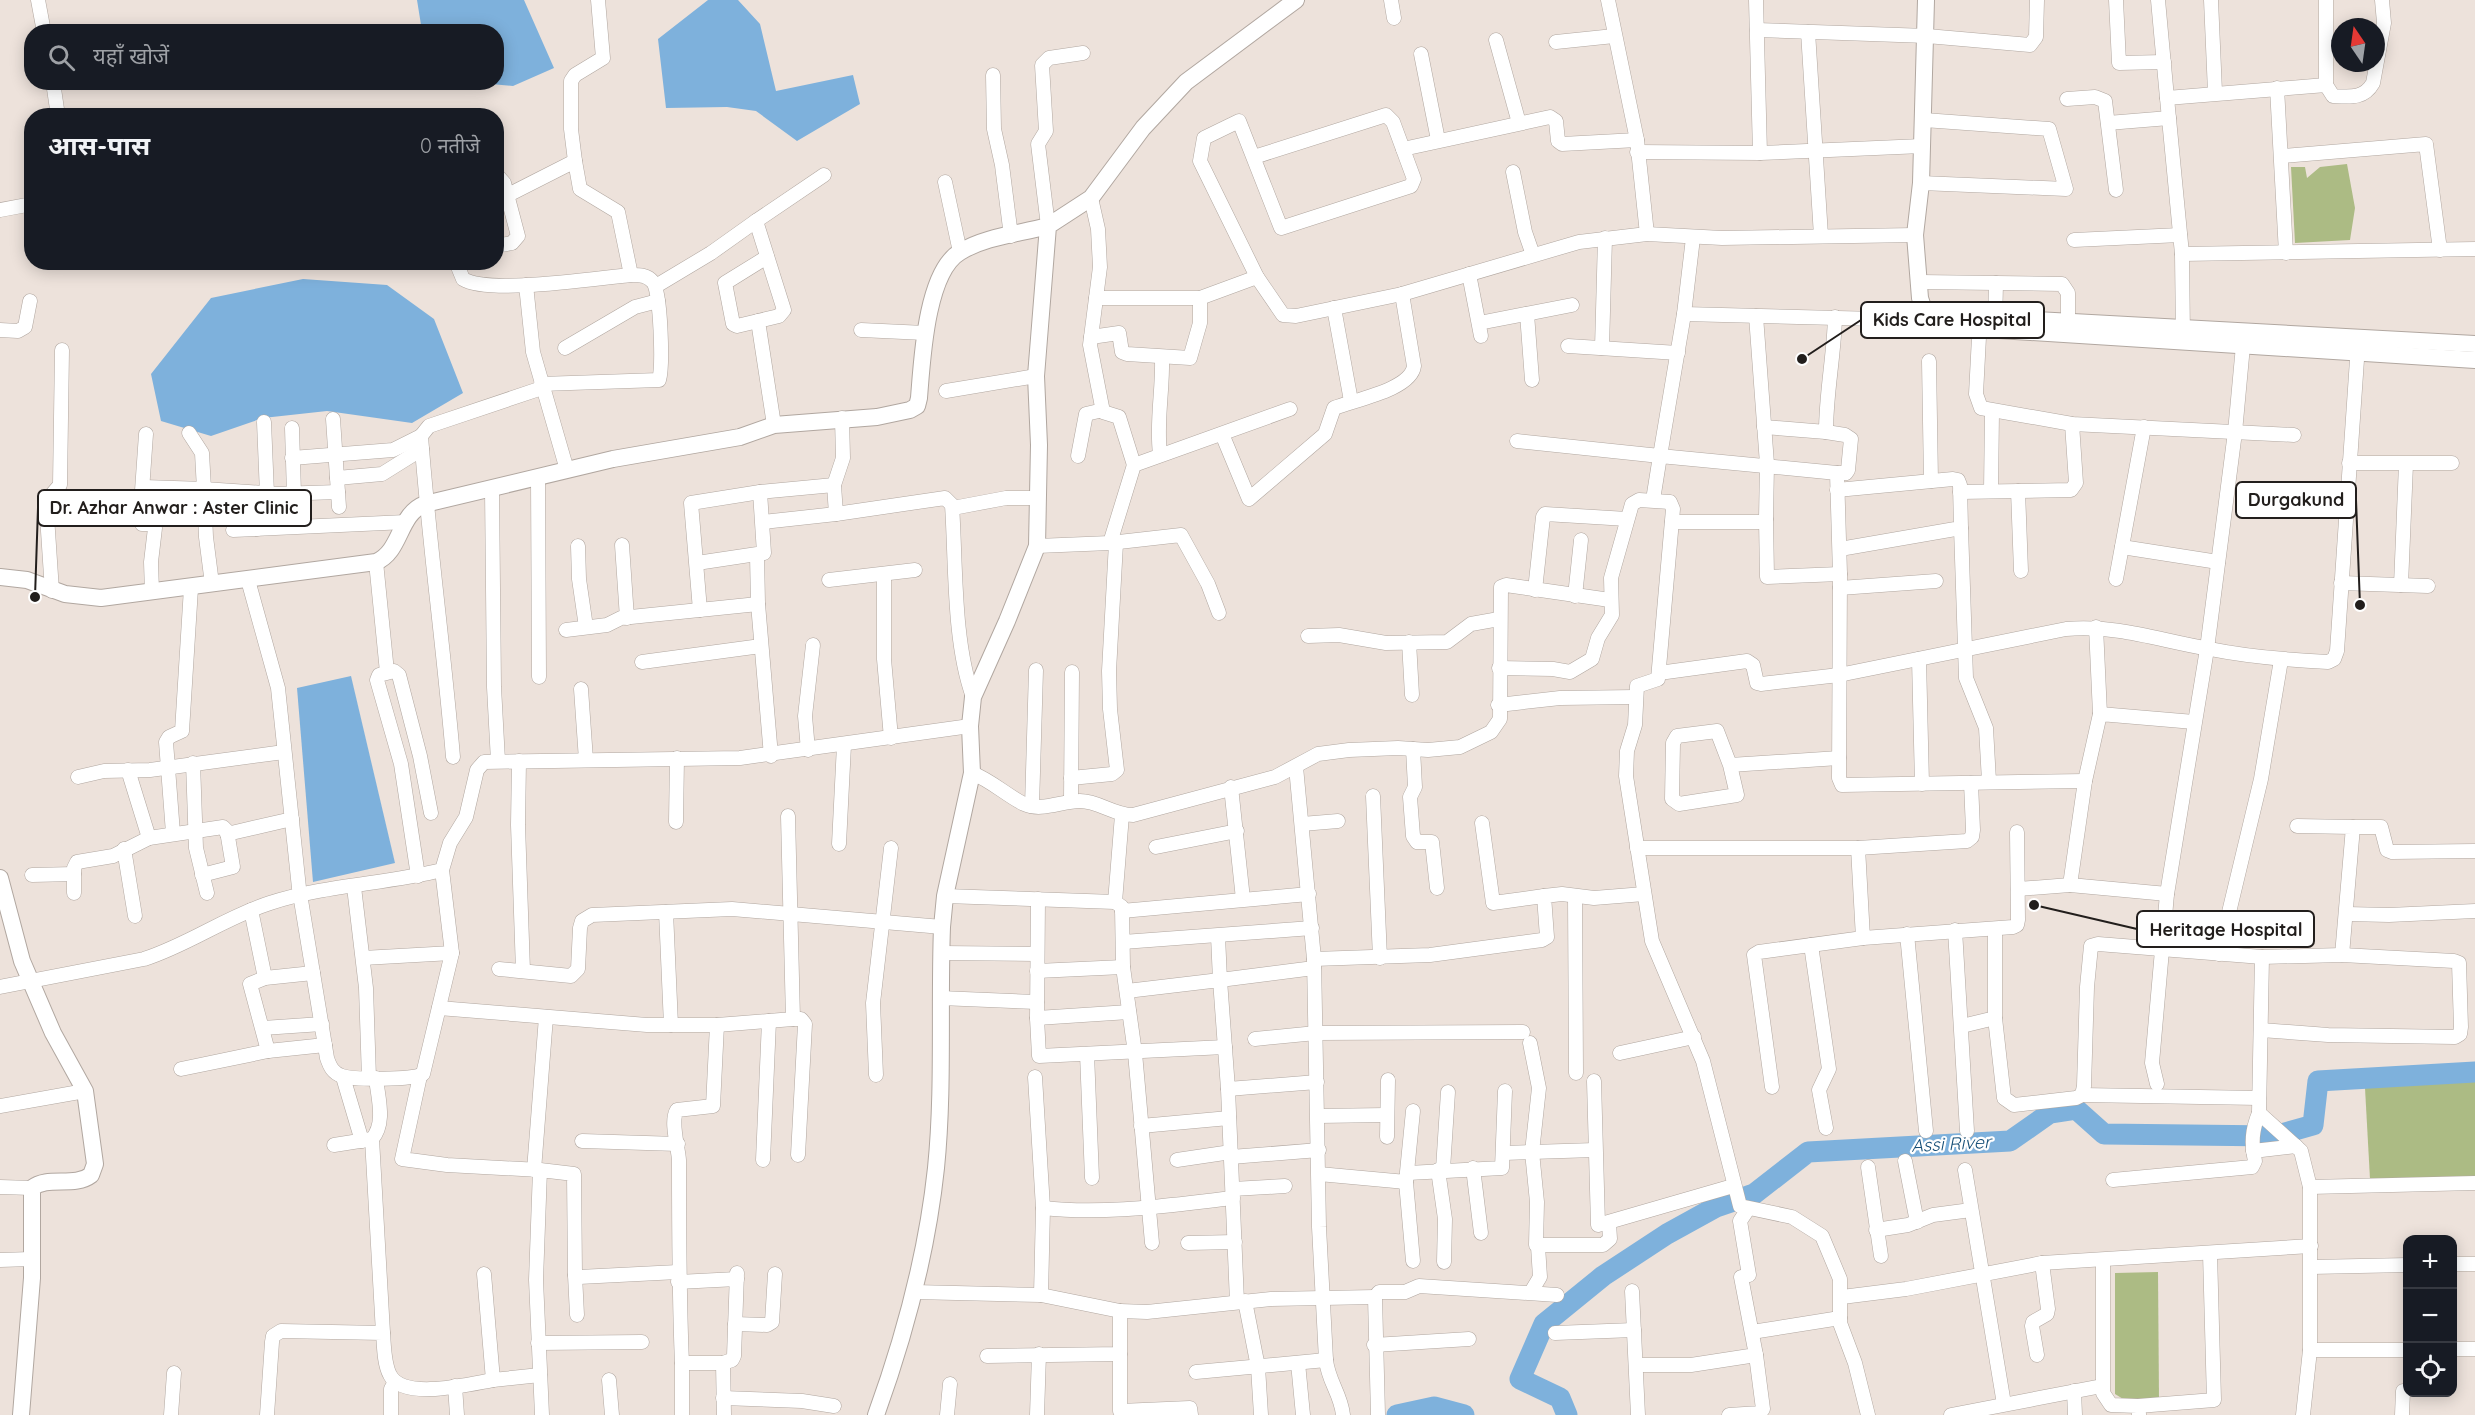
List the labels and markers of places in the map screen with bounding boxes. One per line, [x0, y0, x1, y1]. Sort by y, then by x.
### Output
callout: Kids Care Hospital [1861, 302, 2044, 338]
callout: Durgakund [2236, 482, 2356, 518]
callout: Dr. Azhar Anwar : Aster Clinic [38, 490, 311, 526]
callout: Heritage Hospital [2137, 911, 2314, 947]

